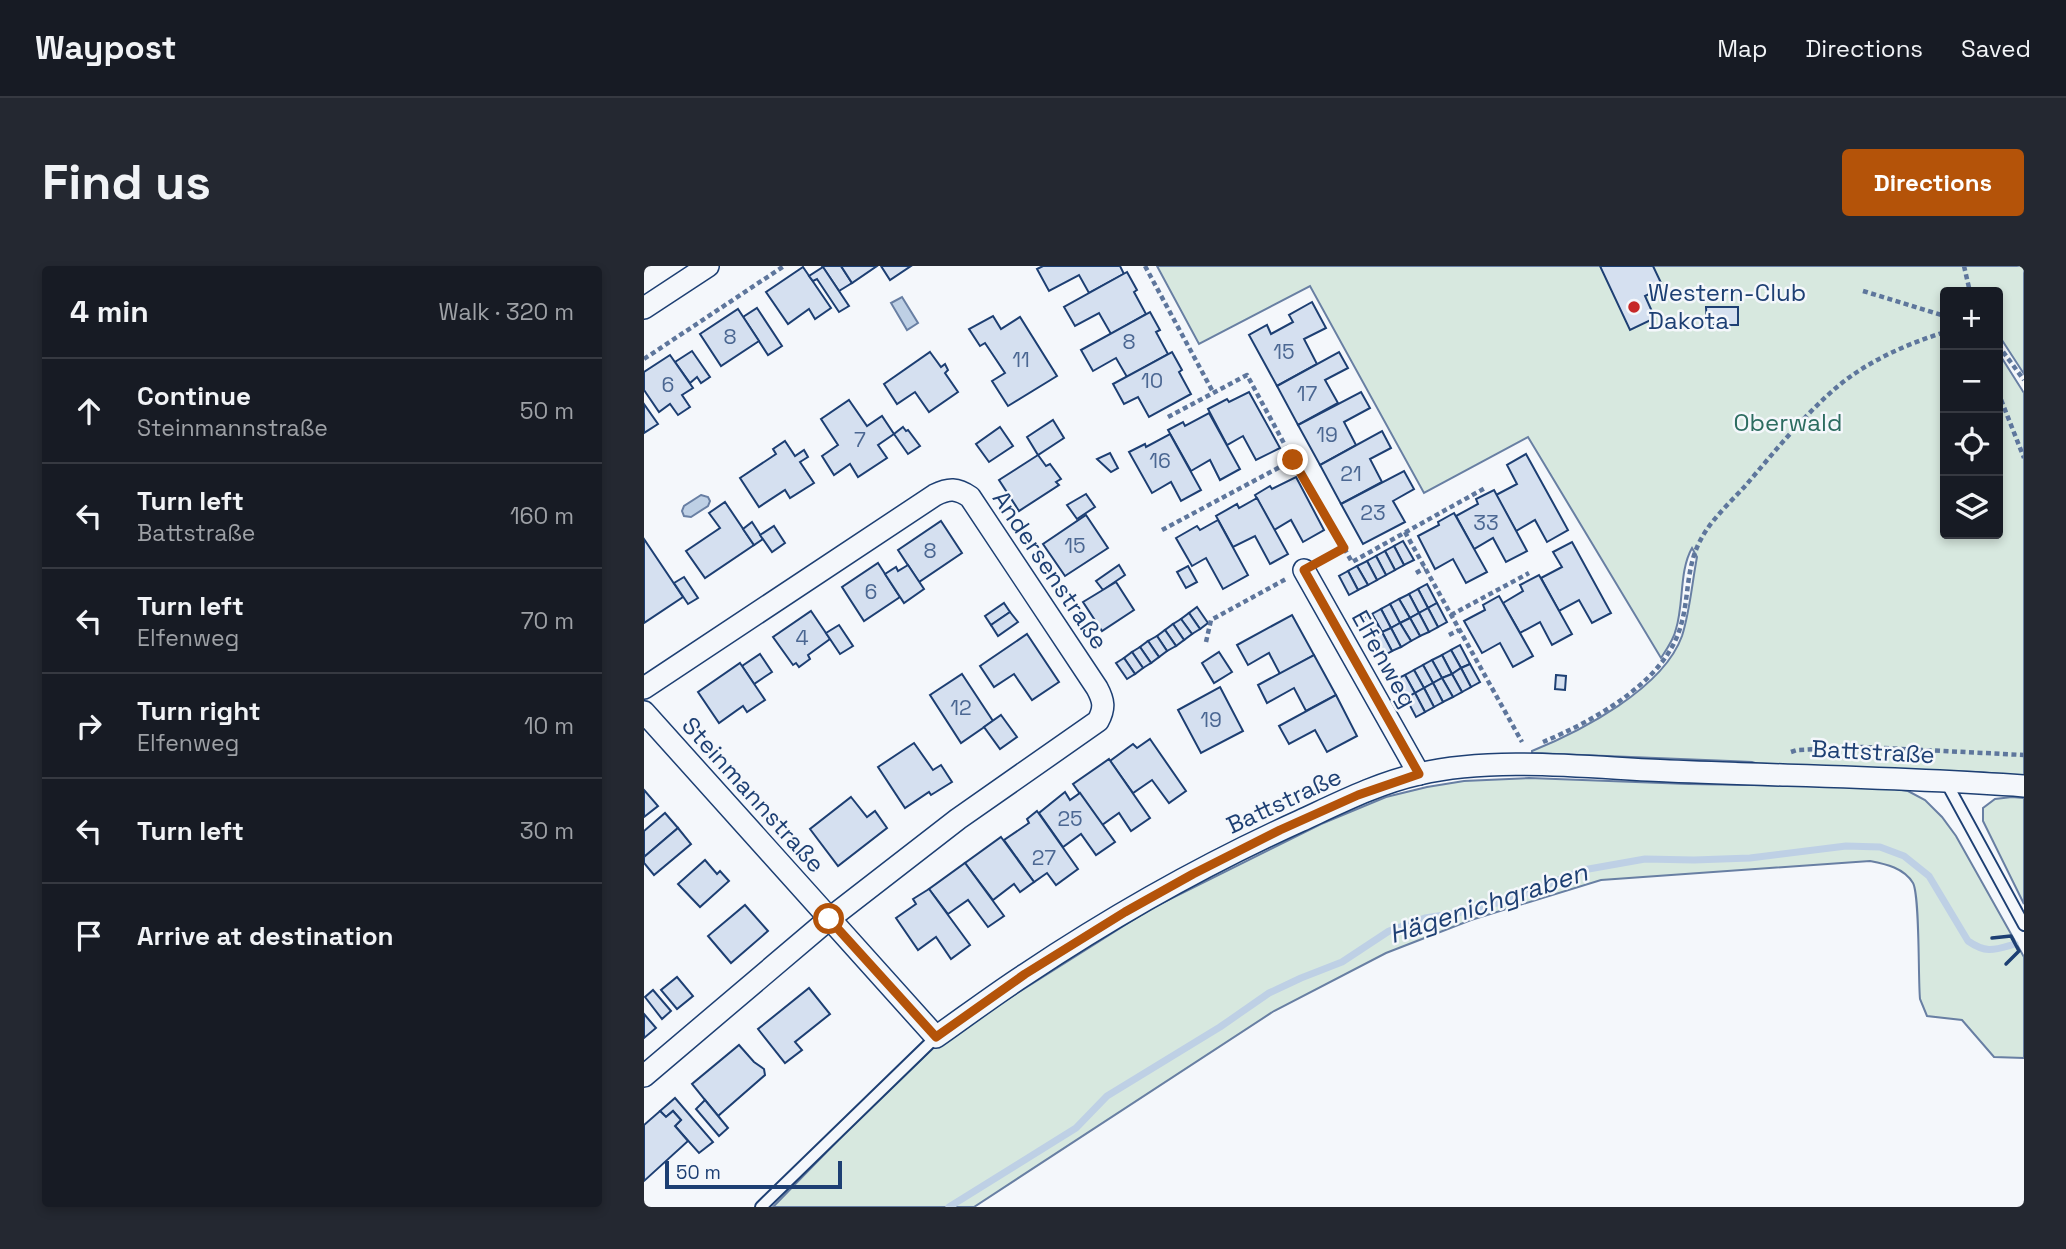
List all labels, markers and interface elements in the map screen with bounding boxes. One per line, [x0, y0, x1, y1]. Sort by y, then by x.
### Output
text: Waypost [35, 27, 177, 69]
text: Map [1717, 33, 1767, 64]
text: Directions [1805, 33, 1923, 64]
text: Saved [1961, 33, 2031, 64]
button: Directions [1842, 149, 2024, 216]
text: Find us [42, 151, 211, 213]
place label: Western-Club Dakota [1648, 277, 1806, 336]
map controls [1940, 287, 2003, 539]
button: + [1940, 287, 2003, 350]
text: 4 min [70, 292, 149, 331]
text: Walk · 320 m [439, 297, 574, 327]
marker: Western-Club Dakota [1626, 299, 1642, 315]
house number: 8 [723, 323, 737, 350]
house number: 8 [1122, 328, 1136, 355]
house number: 15 [1273, 338, 1295, 365]
house number: 11 [1012, 346, 1030, 373]
button: − [1940, 350, 2003, 413]
house number: 10 [1141, 367, 1163, 394]
house number: 6 [662, 371, 674, 398]
text: Continue [137, 379, 251, 413]
house number: 17 [1297, 380, 1317, 407]
icon: ahead [70, 392, 108, 430]
text: 50 m [520, 396, 574, 426]
park label: Oberwald [1734, 407, 1842, 438]
text: Steinmannstraße [137, 413, 328, 443]
button: locate [1940, 413, 2003, 476]
house number: 19 [1316, 421, 1338, 448]
house number: 7 [854, 426, 866, 453]
route end [1277, 444, 1308, 475]
house number: 16 [1149, 447, 1171, 474]
house number: 21 [1340, 460, 1362, 487]
button: layers [1940, 476, 2003, 539]
text: Turn left [137, 484, 244, 518]
street label: Andersenstraße [986, 484, 1115, 655]
icon: left [70, 497, 108, 535]
house number: 23 [1360, 499, 1386, 526]
text: 160 m [510, 501, 574, 531]
house number: 33 [1473, 509, 1499, 536]
text: Battstraße [137, 518, 255, 548]
house number: 15 [1064, 532, 1086, 559]
house number: 8 [923, 537, 937, 564]
house number: 6 [865, 578, 877, 605]
text: Turn left [137, 589, 244, 623]
icon: left [70, 602, 108, 640]
street label: Elfenweg [1345, 605, 1424, 713]
text: 70 m [521, 606, 574, 636]
text: Elfenweg [137, 623, 239, 653]
house number: 4 [795, 624, 809, 651]
text: Turn right [137, 694, 261, 728]
house number: 12 [950, 694, 972, 721]
house number: 19 [1200, 706, 1222, 733]
icon: right [70, 707, 108, 745]
street label: Steinmannstraße [675, 710, 832, 879]
text: 10 m [524, 711, 574, 741]
text: Elfenweg [137, 728, 239, 758]
street label: Battstraße [1811, 733, 1936, 770]
street label: Battstraße [1221, 760, 1346, 841]
house number: 25 [1057, 805, 1083, 832]
icon: left [70, 812, 108, 850]
text: Turn left [137, 814, 244, 848]
text: 30 m [520, 816, 574, 846]
house number: 27 [1032, 844, 1056, 871]
water label: Hägenichgraben [1384, 855, 1593, 951]
route start [813, 903, 844, 934]
icon: arrive [70, 917, 108, 955]
text: Arrive at destination [137, 919, 394, 953]
scale bar [665, 1158, 842, 1190]
text: 50 m [676, 1160, 721, 1185]

